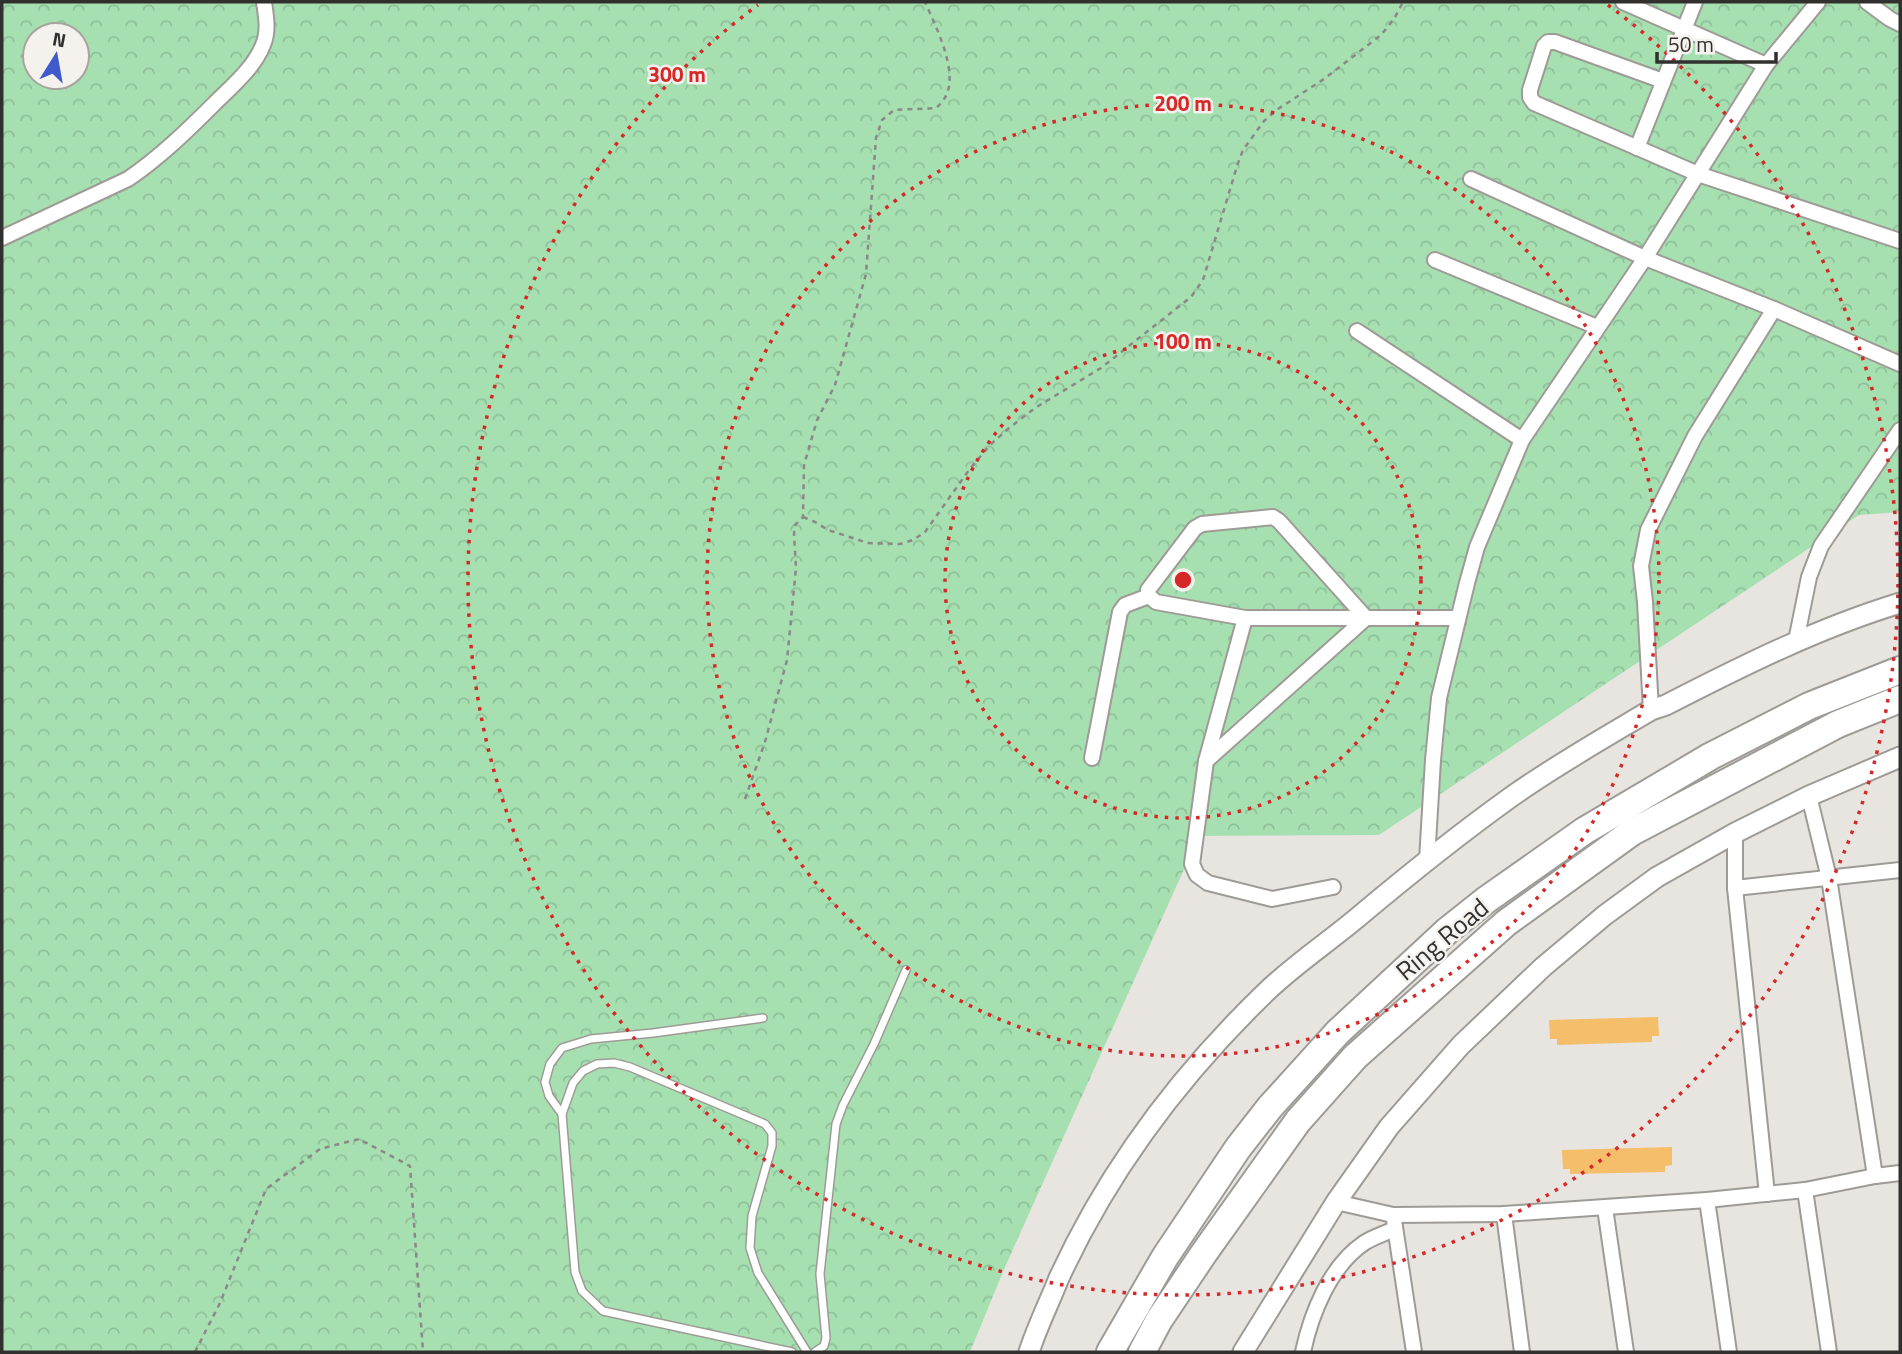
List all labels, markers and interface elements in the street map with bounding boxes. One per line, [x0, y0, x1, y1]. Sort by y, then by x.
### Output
north arrow [21, 21, 91, 91]
scale bar [1657, 21, 1776, 65]
text: N [50, 23, 69, 54]
text: 50 m [1668, 28, 1714, 60]
text: 300 m [648, 58, 706, 90]
text: 200 m [1154, 87, 1212, 119]
text: 100 m [1154, 325, 1212, 357]
centre of rings [1171, 568, 1195, 592]
street label: Ring Road [1387, 888, 1497, 990]

